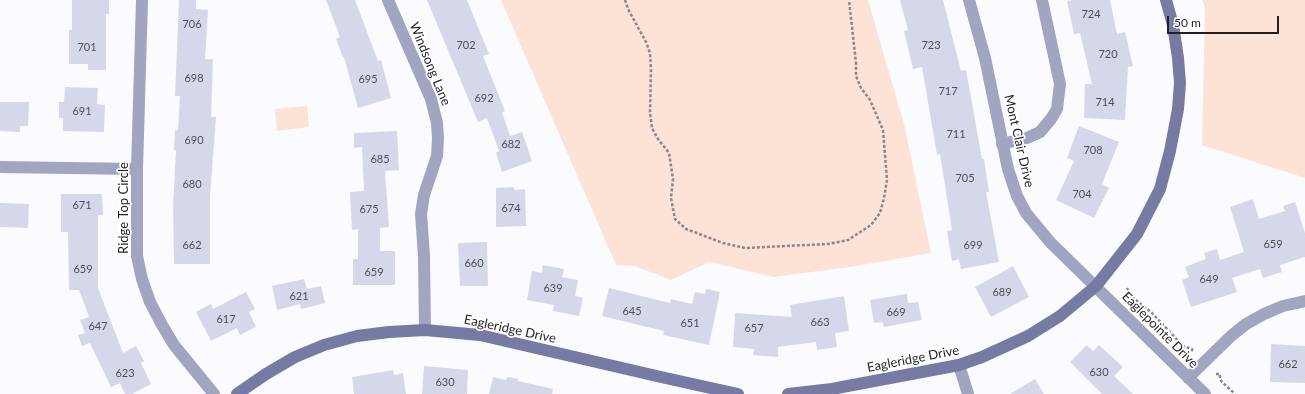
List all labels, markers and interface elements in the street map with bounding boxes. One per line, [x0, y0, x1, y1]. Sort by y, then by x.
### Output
house number: 724 [1081, 7, 1101, 21]
scale bar [1169, 8, 1281, 34]
text: 50 m [1174, 15, 1201, 30]
house number: 706 [182, 17, 202, 31]
street label: Windsong Lane [406, 20, 454, 108]
house number: 702 [456, 38, 476, 52]
house number: 723 [921, 38, 941, 52]
house number: 701 [77, 40, 97, 54]
house number: 720 [1098, 47, 1118, 61]
house number: 698 [184, 71, 204, 85]
house number: 695 [358, 72, 378, 86]
house number: 717 [938, 84, 958, 98]
house number: 692 [474, 91, 494, 105]
street label: Mont Clair Drive [1001, 93, 1037, 189]
house number: 714 [1095, 95, 1115, 109]
house number: 691 [72, 104, 92, 118]
house number: 711 [946, 127, 966, 141]
house number: 690 [184, 133, 204, 147]
house number: 682 [501, 137, 521, 151]
house number: 708 [1083, 143, 1103, 157]
house number: 685 [370, 152, 390, 166]
street label: Ridge Top Circle [116, 162, 132, 254]
house number: 705 [955, 171, 975, 185]
house number: 680 [182, 177, 202, 191]
house number: 704 [1072, 187, 1092, 201]
house number: 671 [72, 198, 92, 212]
house number: 674 [501, 201, 521, 215]
house number: 675 [359, 202, 379, 216]
house number: 659 [1263, 237, 1283, 251]
house number: 662 [182, 238, 202, 252]
house number: 699 [963, 238, 983, 252]
house number: 660 [464, 256, 484, 270]
house number: 659 [73, 262, 93, 276]
house number: 659 [364, 265, 384, 279]
house number: 649 [1199, 272, 1219, 286]
house number: 639 [543, 281, 563, 295]
house number: 689 [992, 285, 1012, 299]
house number: 621 [289, 289, 309, 303]
street label: Eaglepointe Drive [1119, 289, 1201, 371]
house number: 645 [622, 304, 642, 318]
house number: 669 [886, 305, 906, 319]
house number: 617 [216, 312, 236, 326]
street label: Eagleridge Drive [463, 312, 557, 346]
house number: 663 [810, 315, 830, 329]
house number: 651 [680, 316, 700, 330]
house number: 647 [88, 319, 108, 333]
house number: 657 [744, 321, 764, 335]
street label: Eagleridge Drive [866, 342, 960, 376]
house number: 662 [1278, 357, 1298, 371]
house number: 630 [1089, 365, 1109, 379]
house number: 623 [115, 366, 135, 380]
house number: 630 [435, 375, 455, 389]

